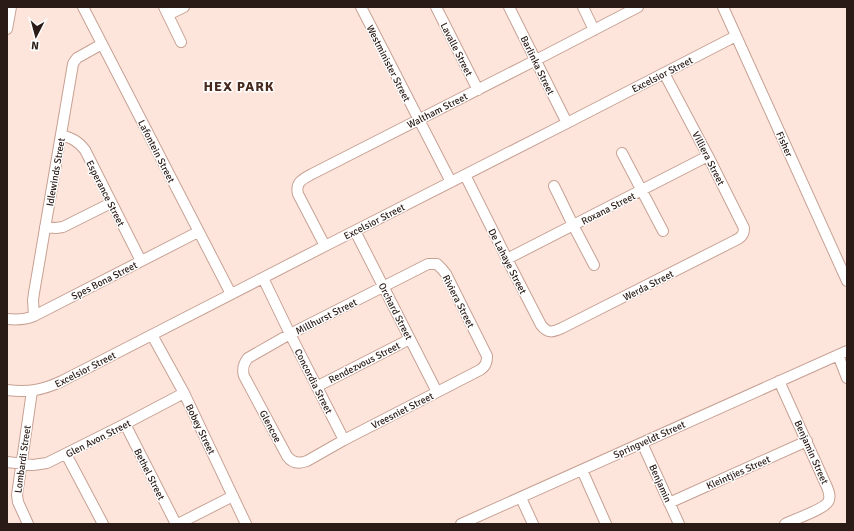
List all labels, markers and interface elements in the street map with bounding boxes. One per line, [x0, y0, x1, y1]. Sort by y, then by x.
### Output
north arrow [16, 16, 56, 56]
street label: Lavalle Street [437, 21, 475, 79]
street label: Westminister Street [364, 23, 413, 104]
street label: Barlinka Street [518, 34, 557, 97]
text: N [31, 39, 39, 52]
street label: Excelsior Street [630, 54, 695, 95]
district label: HEX PARK [204, 78, 274, 95]
street label: Waltham Street [405, 90, 470, 131]
street label: Lafontein Street [135, 118, 177, 185]
street label: Villiera Street [689, 130, 727, 188]
street label: Fisher [773, 130, 795, 159]
street label: Idlewinds Street [44, 136, 68, 207]
street label: Esperance Street [83, 158, 127, 229]
street label: Roxana Street [579, 190, 638, 228]
street label: Excelsior Street [342, 201, 407, 242]
street label: De Lahaye Street [485, 227, 529, 297]
street label: Spes Bona Street [69, 259, 140, 303]
street label: Werda Street [621, 268, 676, 304]
street label: Riviera Street [440, 273, 477, 330]
street label: Orchard Street [376, 281, 415, 342]
street label: Millhurst Street [294, 296, 360, 338]
street label: Rendezvous Street [327, 339, 403, 386]
street label: Concordia Street [292, 347, 335, 416]
street label: Excelsior Street [53, 349, 118, 390]
street label: Vreesniet Street [369, 390, 436, 432]
street label: Bobey Street [183, 402, 218, 457]
street label: Glencoe [257, 408, 284, 445]
street label: Glen Avon Street [64, 417, 133, 460]
street label: Springveldt Street [612, 418, 688, 461]
street label: Benjamin Street [792, 419, 831, 487]
street label: Lombardi Street [12, 424, 34, 494]
street label: Bethel Street [131, 447, 167, 503]
street label: Kleintjies Street [705, 453, 773, 492]
street label: Benjamin [646, 462, 674, 504]

